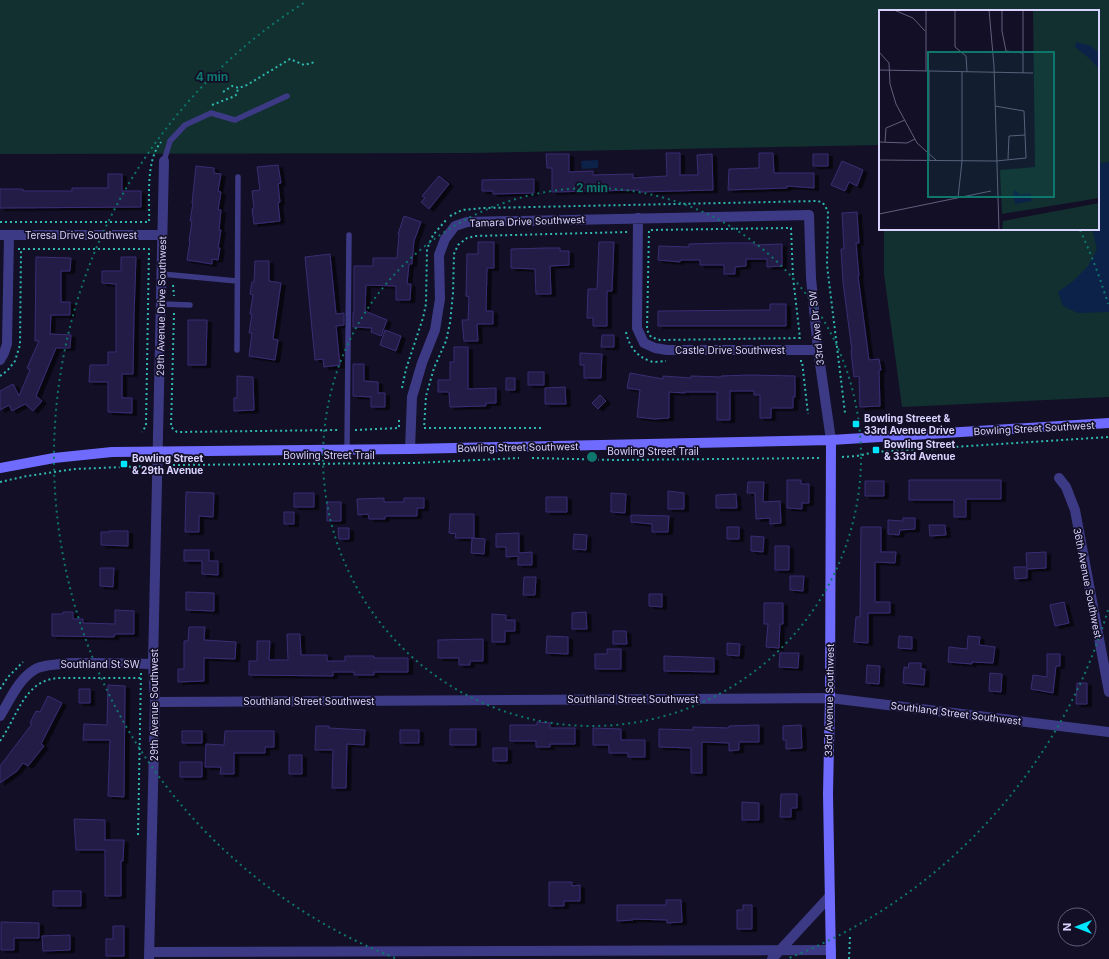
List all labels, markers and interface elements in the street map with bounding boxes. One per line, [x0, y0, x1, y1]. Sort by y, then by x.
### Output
inset map [879, 10, 1099, 230]
text: 4 min [196, 69, 228, 84]
text: 2 min [576, 180, 608, 195]
street label: Tamara Drive Southwest [469, 213, 586, 229]
street label: Teresa Drive Southwest [25, 229, 138, 241]
street label: 29th Avenue Drive Southwest [154, 235, 168, 376]
street label: 33rd Ave Dr SW [806, 290, 826, 366]
street label: Castle Drive Southwest [675, 344, 786, 356]
place label: Bowling Streeet & 33rd Avenue Drive [864, 412, 955, 436]
marker: Bowling Streeet & 33rd Avenue Drive [851, 419, 861, 429]
street label: Bowling Street Southwest [973, 419, 1096, 437]
place label: Bowling Street & 33rd Avenue [884, 438, 956, 462]
street label: Bowling Street Southwest [457, 440, 579, 454]
street label: Bowling Street Trail [607, 445, 699, 457]
marker: Bowling Street & 33rd Avenue [871, 445, 881, 455]
street label: Bowling Street Trail [283, 449, 375, 461]
centre of rings [585, 450, 599, 464]
place label: Bowling Street & 29th Avenue [132, 452, 203, 476]
marker: Bowling Street & 29th Avenue [119, 459, 129, 469]
street label: 36th Avenue Southwest [1071, 527, 1105, 640]
street label: 33rd Avenue Southwest [822, 643, 836, 756]
street label: 29th Avenue Southwest [148, 648, 160, 761]
street label: Southland St SW [60, 658, 140, 670]
street label: Southland Street Southwest [567, 693, 699, 705]
street label: Southland Street Southwest [243, 695, 375, 707]
street label: Southland Street Southwest [890, 699, 1023, 727]
north arrow [1057, 907, 1097, 947]
text: N [1060, 923, 1074, 931]

